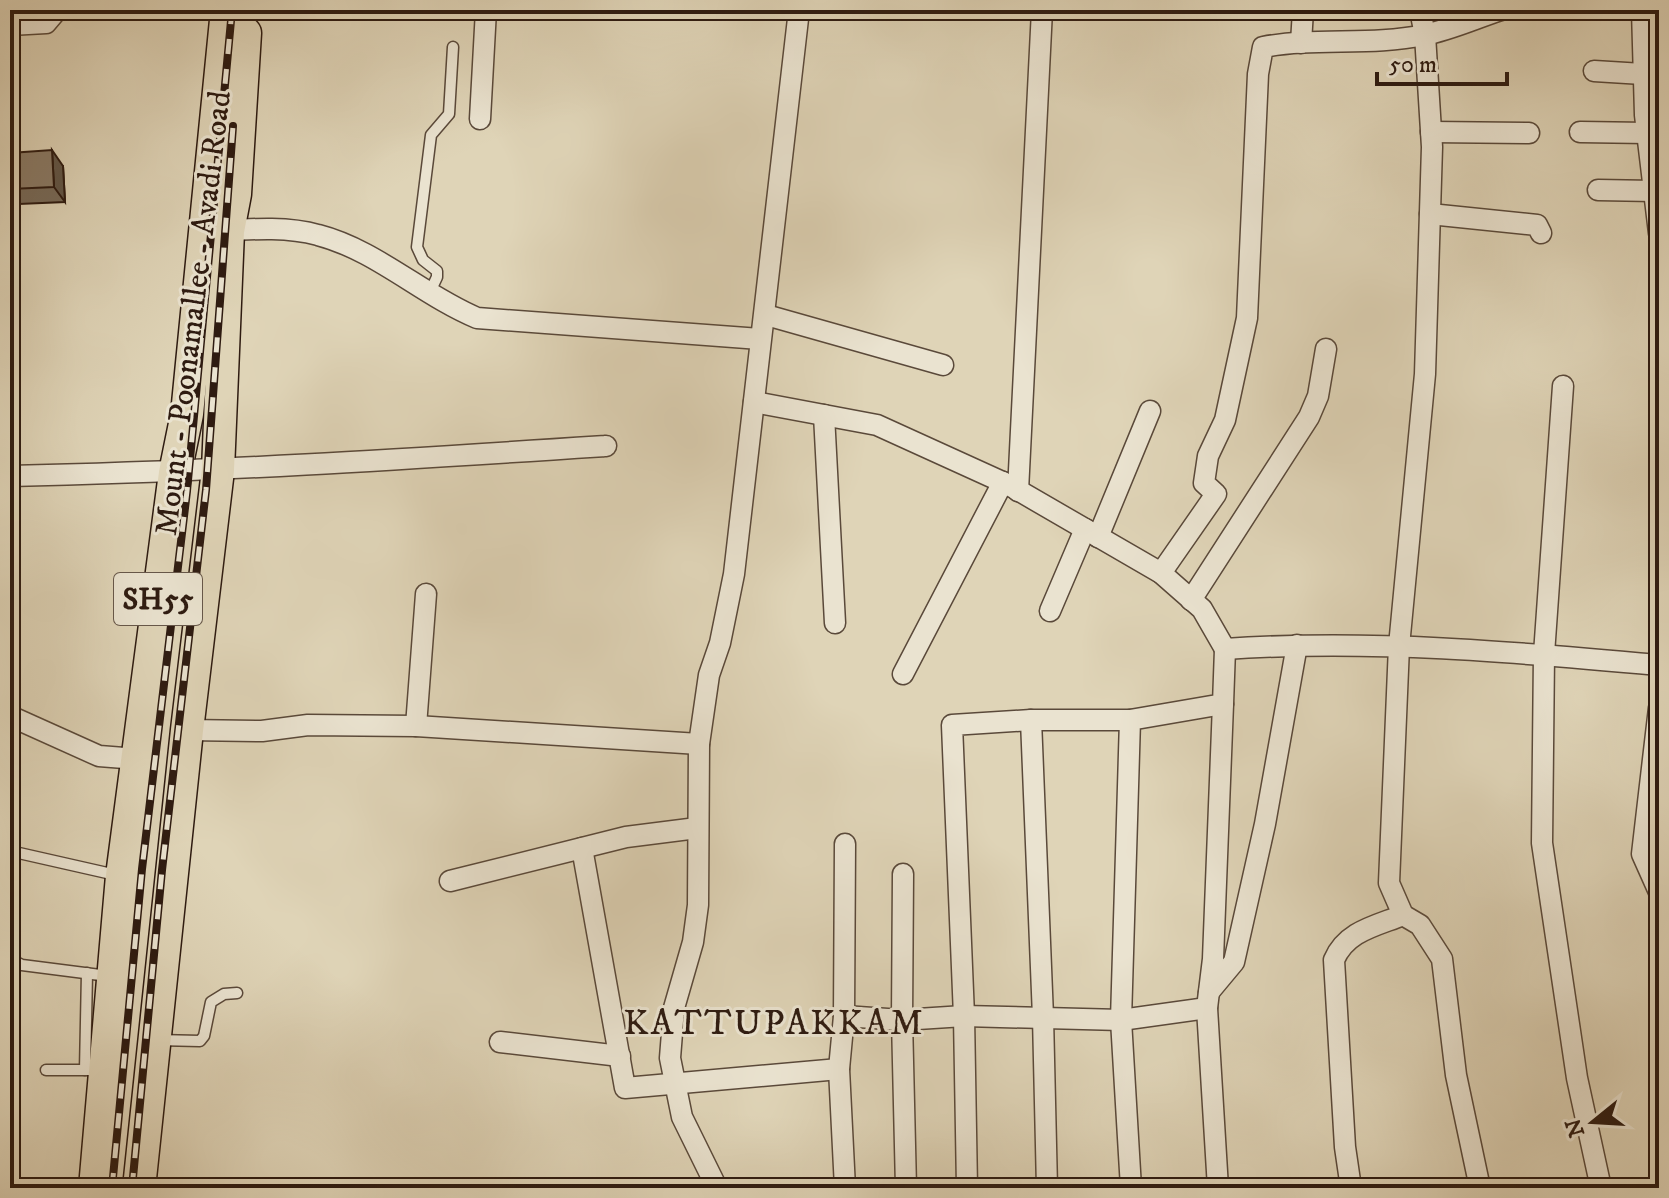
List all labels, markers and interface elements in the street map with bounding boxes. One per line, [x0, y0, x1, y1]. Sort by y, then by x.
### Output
scale bar [1377, 36, 1507, 86]
text: 50 m [1389, 50, 1437, 80]
street label: Mount - Poonamallee - Avadi Road [147, 89, 241, 538]
road number: SH55 [114, 573, 202, 625]
district label: KATTUPAKKAM [623, 1001, 925, 1046]
north arrow [1553, 1082, 1633, 1162]
text: N [1560, 1115, 1591, 1140]

